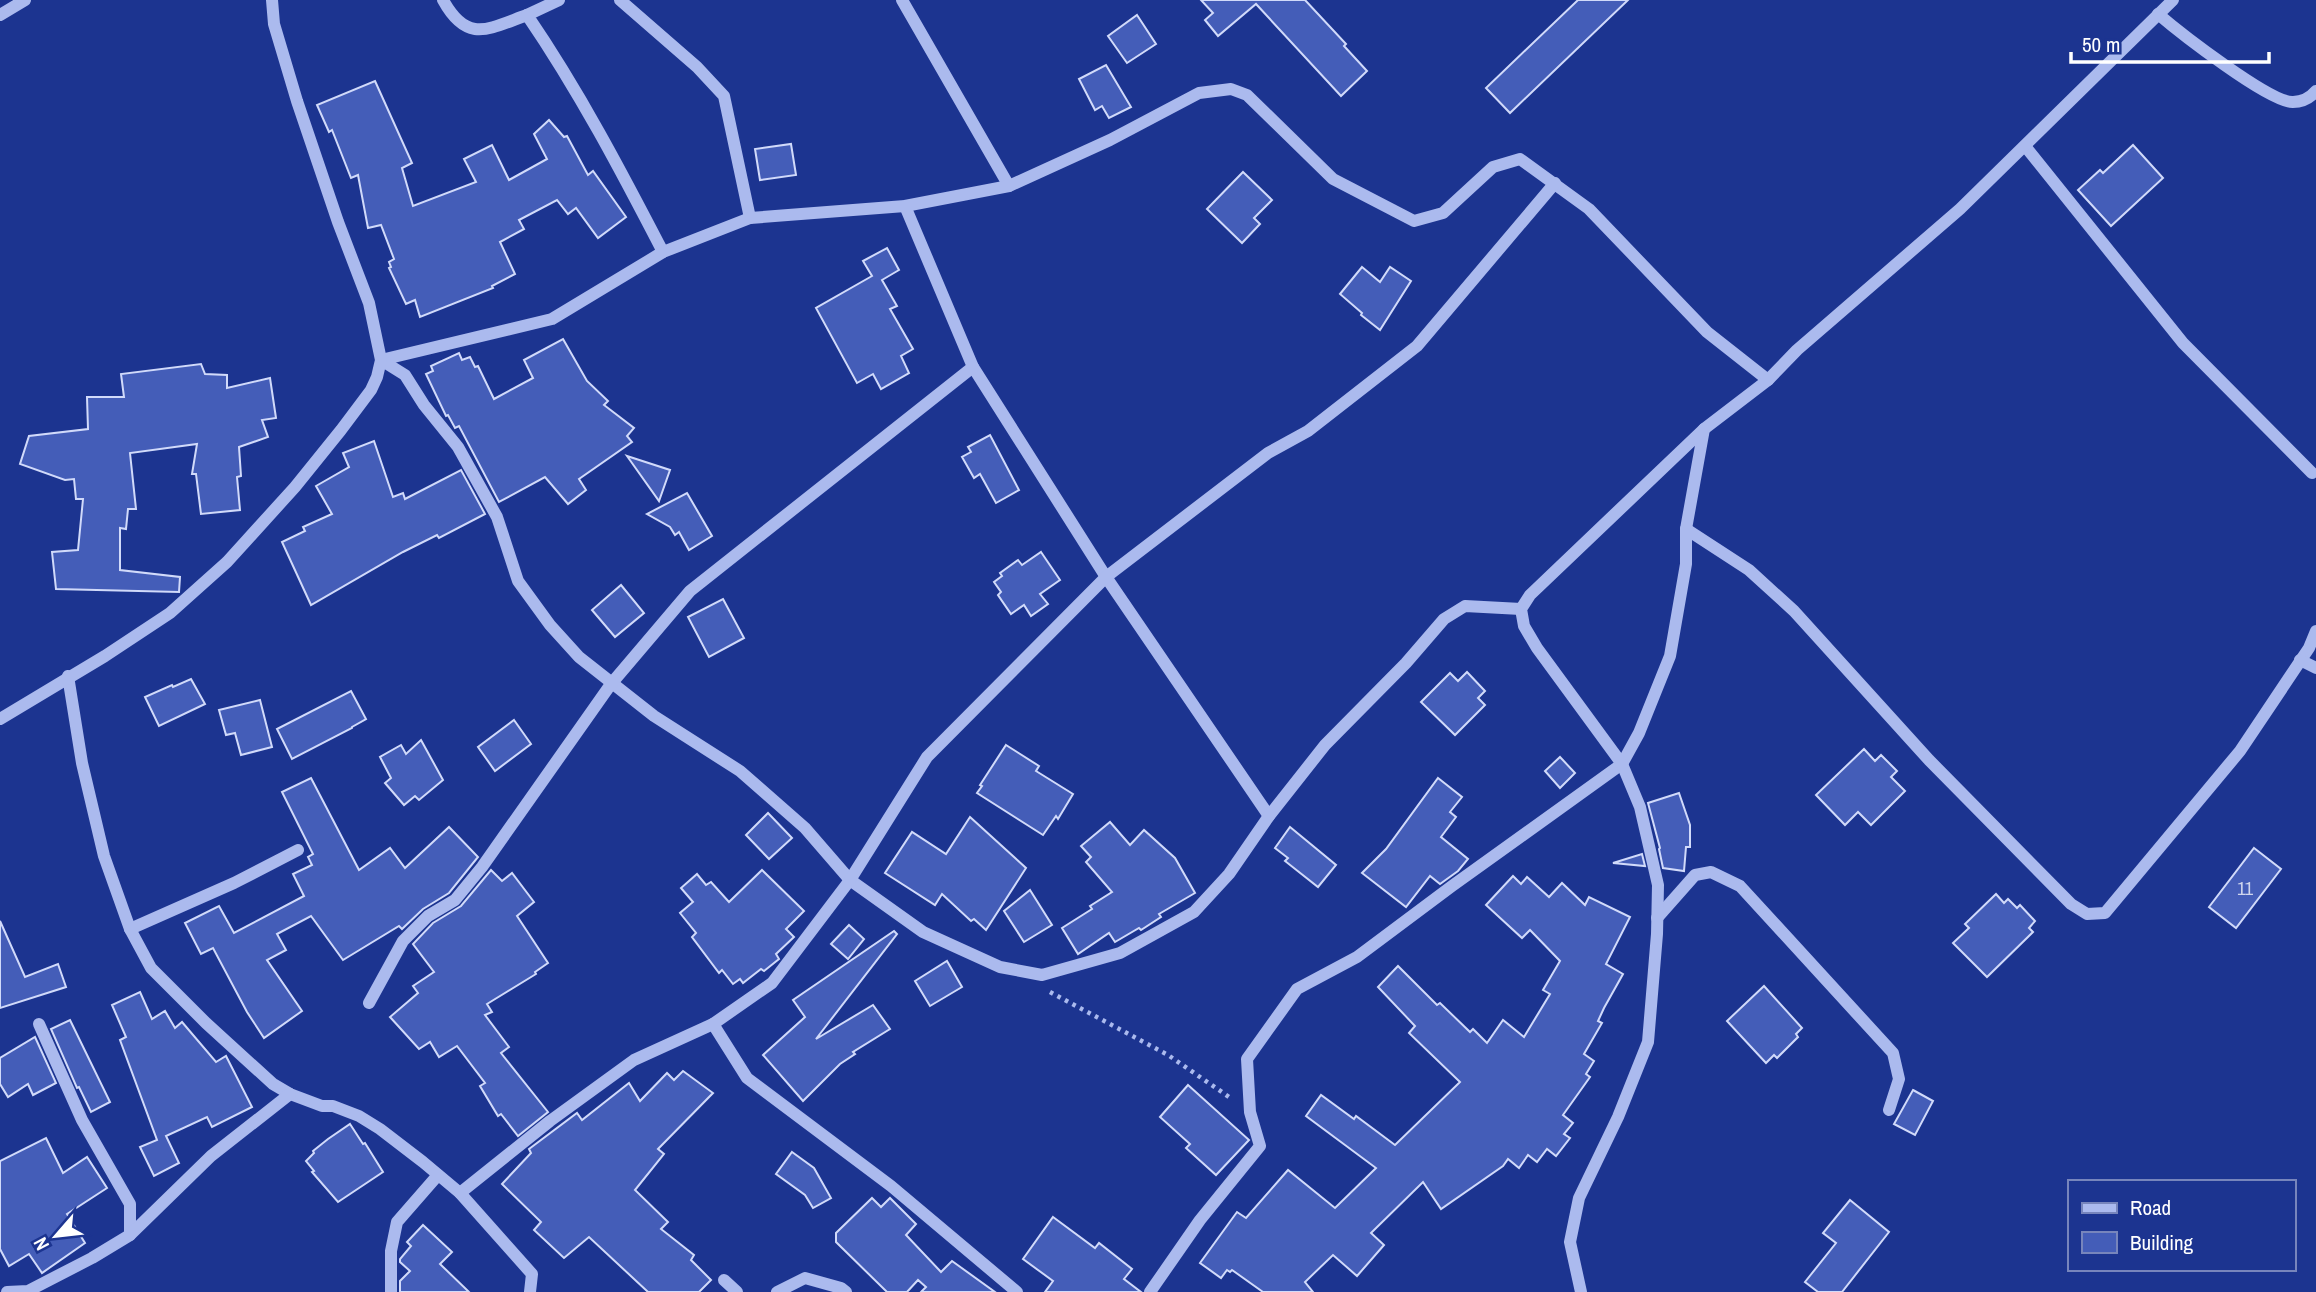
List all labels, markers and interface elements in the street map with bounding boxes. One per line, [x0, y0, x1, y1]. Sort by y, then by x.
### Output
scale bar [2071, 21, 2269, 65]
text: 50 m [2082, 30, 2120, 59]
house number: 11 [2237, 875, 2253, 901]
legend [2068, 1180, 2295, 1271]
text: Road [2130, 1193, 2171, 1222]
north arrow [21, 1201, 91, 1271]
text: Building [2130, 1228, 2194, 1257]
text: N [27, 1233, 55, 1255]

